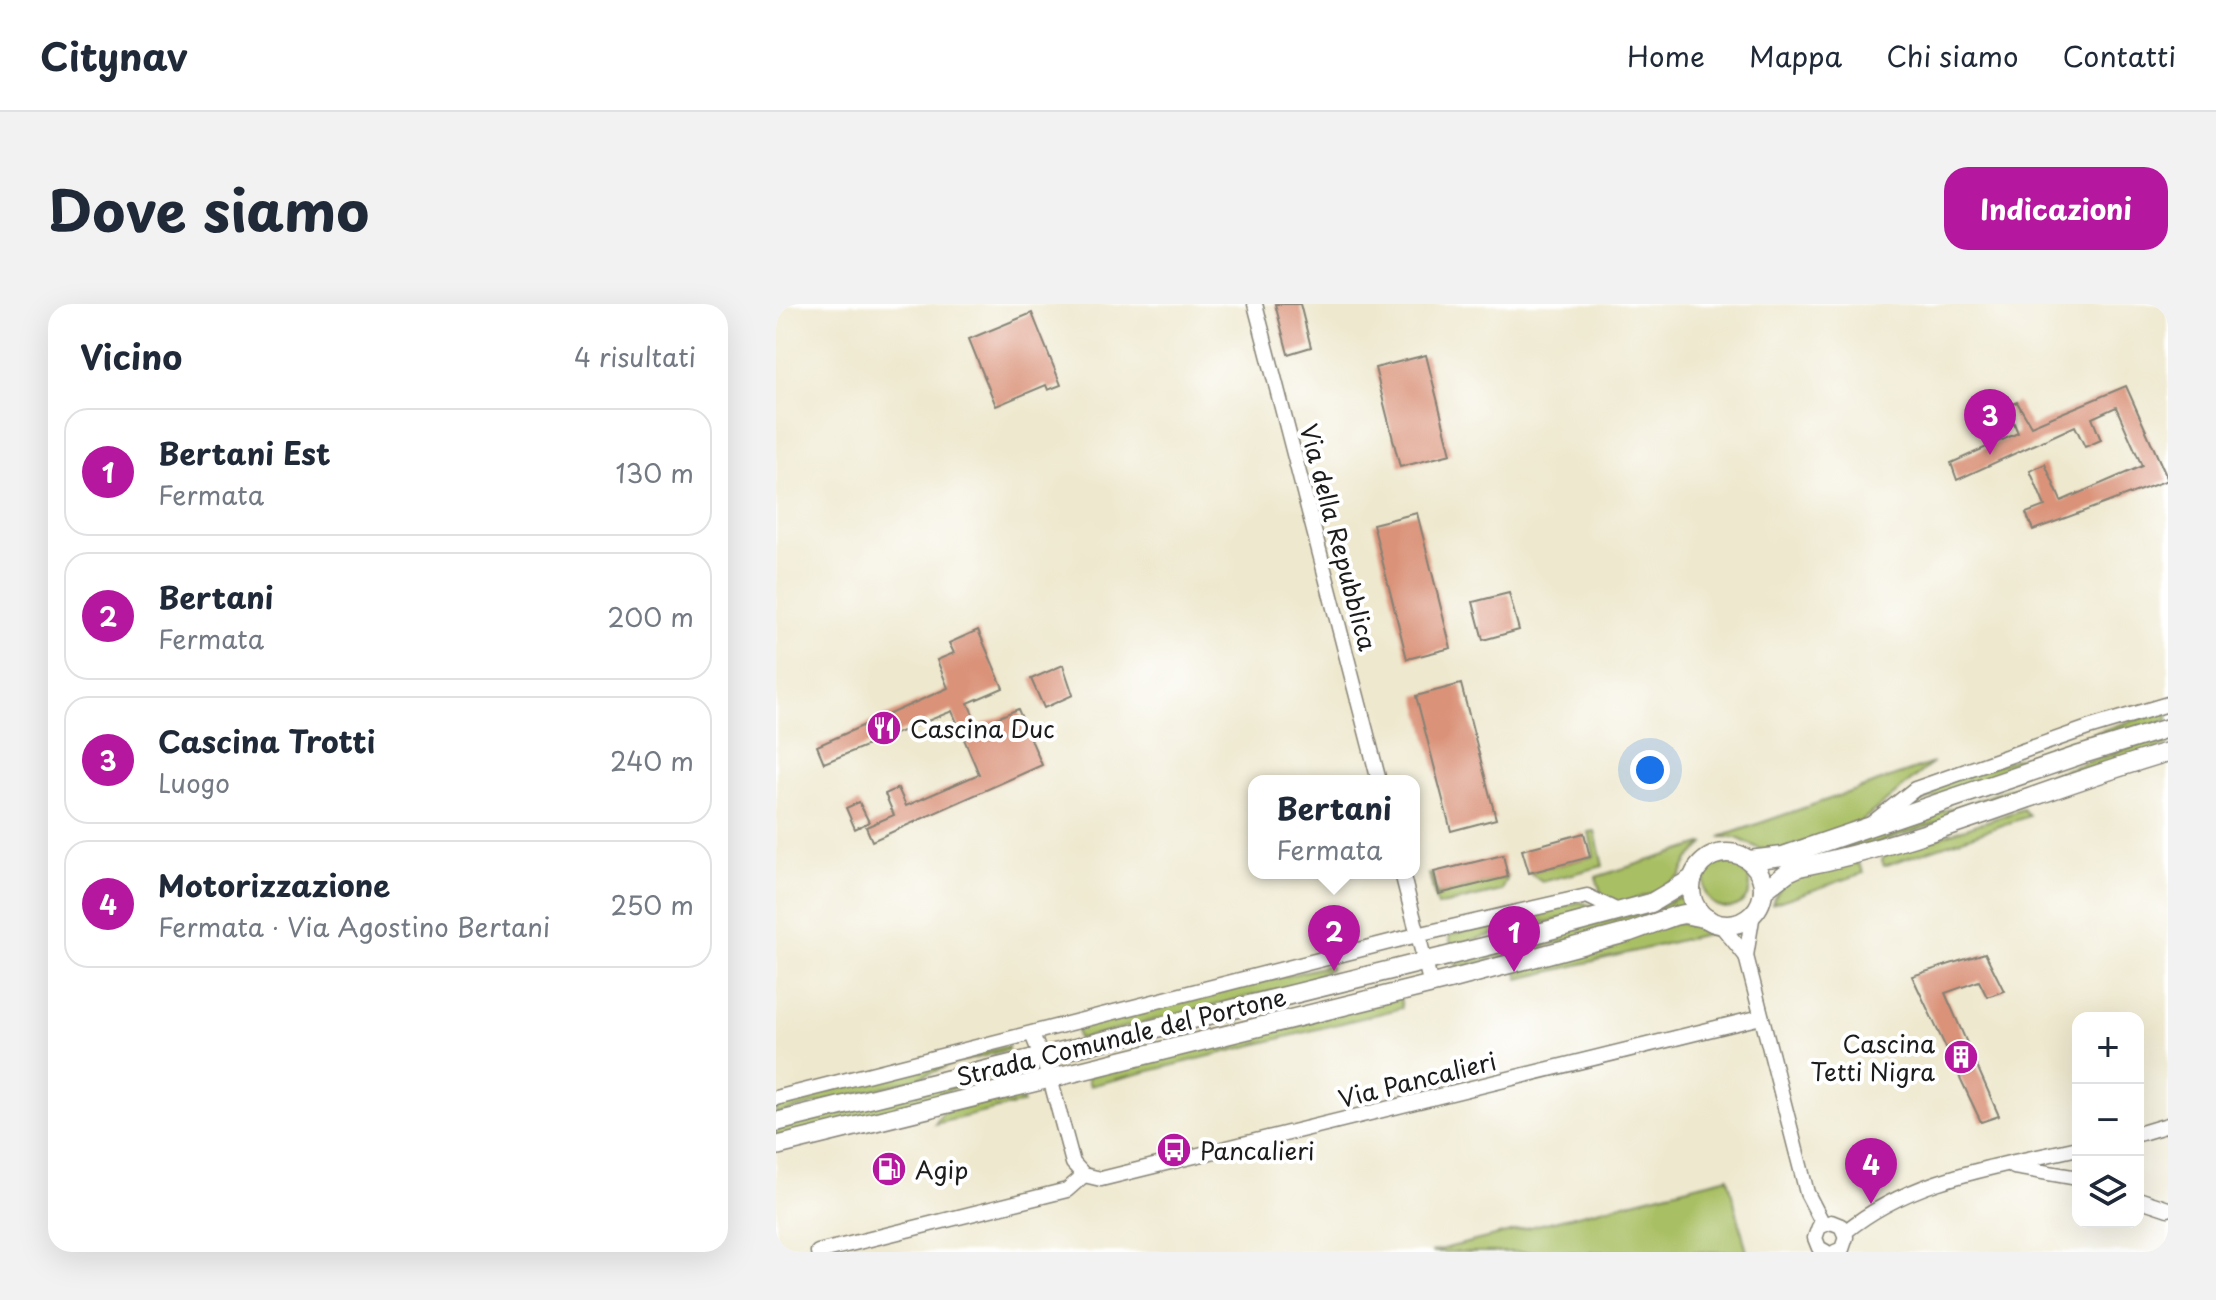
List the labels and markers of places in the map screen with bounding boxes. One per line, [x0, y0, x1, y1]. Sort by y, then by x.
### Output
pin: 3 [1964, 389, 2016, 455]
restaurant icon: Cascina Duc [865, 709, 903, 747]
place label: Cascina Duc [910, 710, 1055, 746]
pin: 2 [1308, 905, 1360, 971]
pin: 1 [1488, 906, 1540, 972]
place label: Cascina Tetti Nigra [1810, 1025, 1935, 1089]
building icon: Cascina Tetti Nigra [1942, 1038, 1980, 1076]
bus stop icon: Pancalieri [1155, 1131, 1193, 1169]
place label: Pancalieri [1200, 1132, 1315, 1168]
pin: 4 [1845, 1138, 1897, 1204]
fuel station icon: Agip [870, 1150, 908, 1188]
place label: Agip [915, 1151, 968, 1187]

